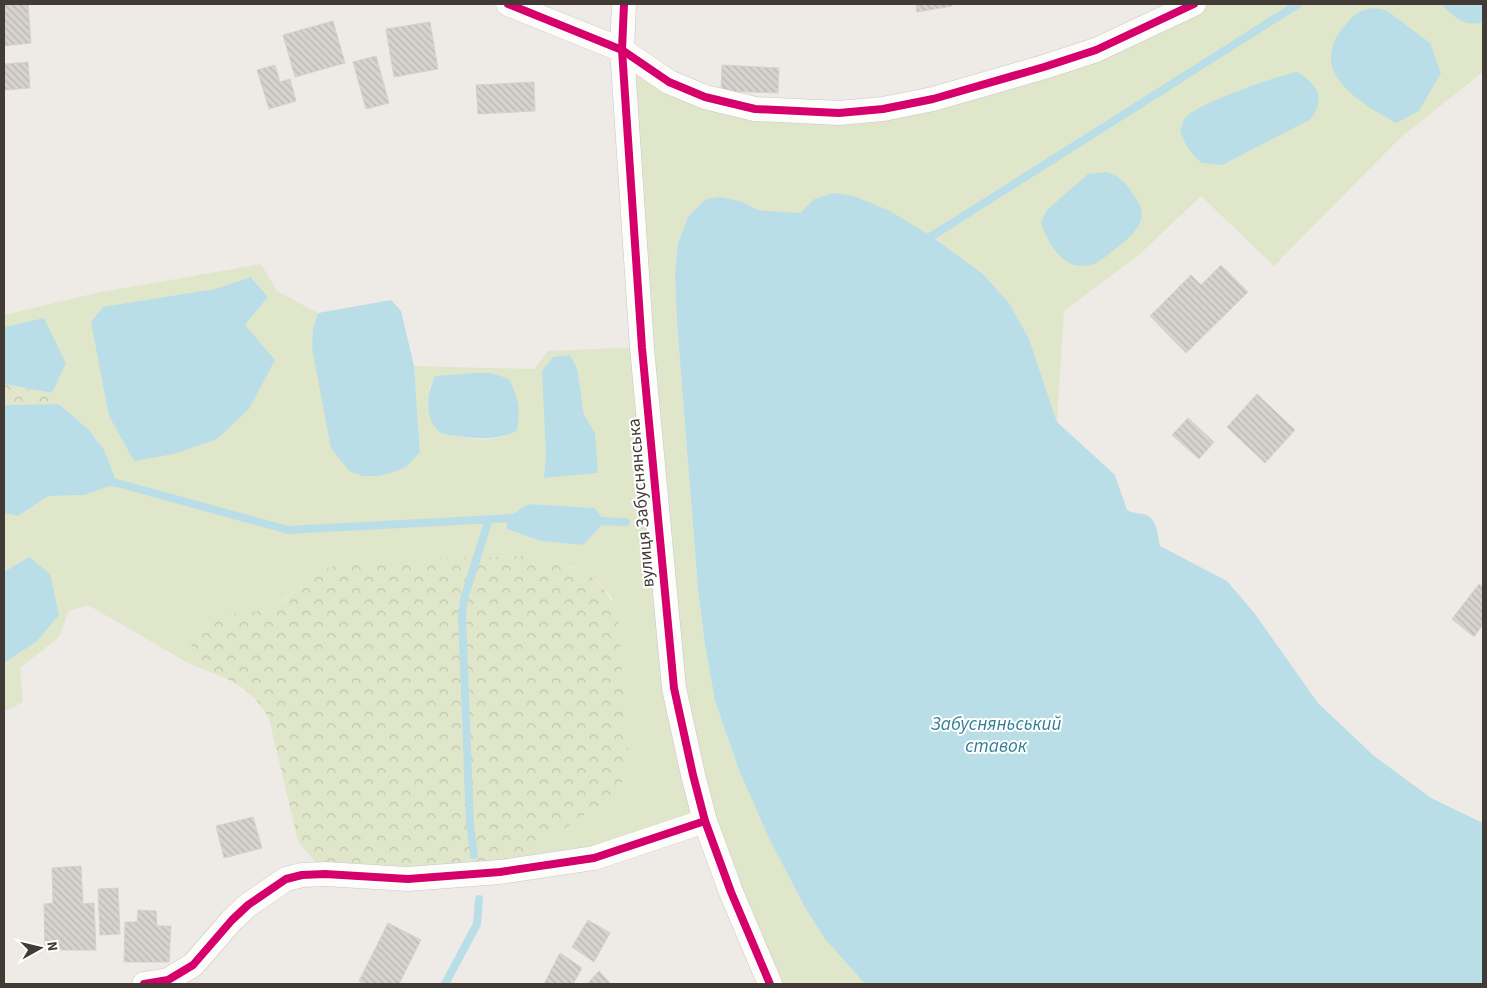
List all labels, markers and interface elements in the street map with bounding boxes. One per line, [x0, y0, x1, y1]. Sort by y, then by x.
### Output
street label: вулиця Забуснянська [621, 417, 661, 589]
water label: Забусняньський ставок [931, 711, 1061, 760]
north arrow [15, 923, 65, 973]
text: N [41, 940, 62, 952]

